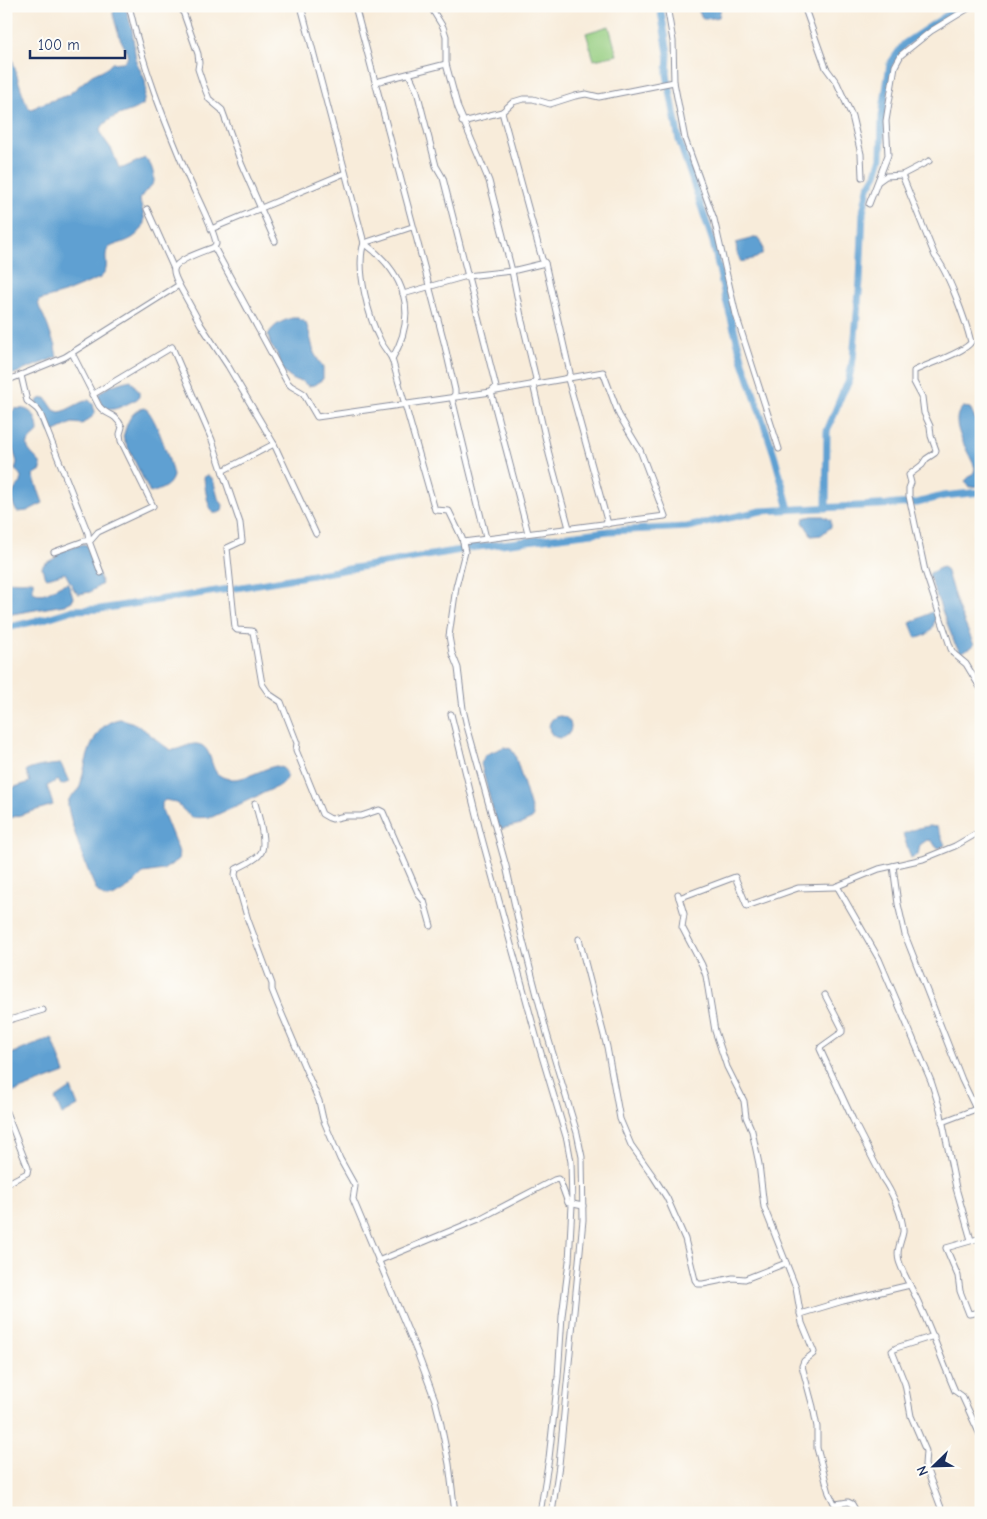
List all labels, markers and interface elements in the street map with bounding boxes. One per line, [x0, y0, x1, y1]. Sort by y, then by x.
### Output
scale bar [30, 28, 125, 60]
text: 100 m [38, 36, 80, 54]
north arrow [910, 1442, 960, 1492]
text: N [913, 1463, 932, 1478]

